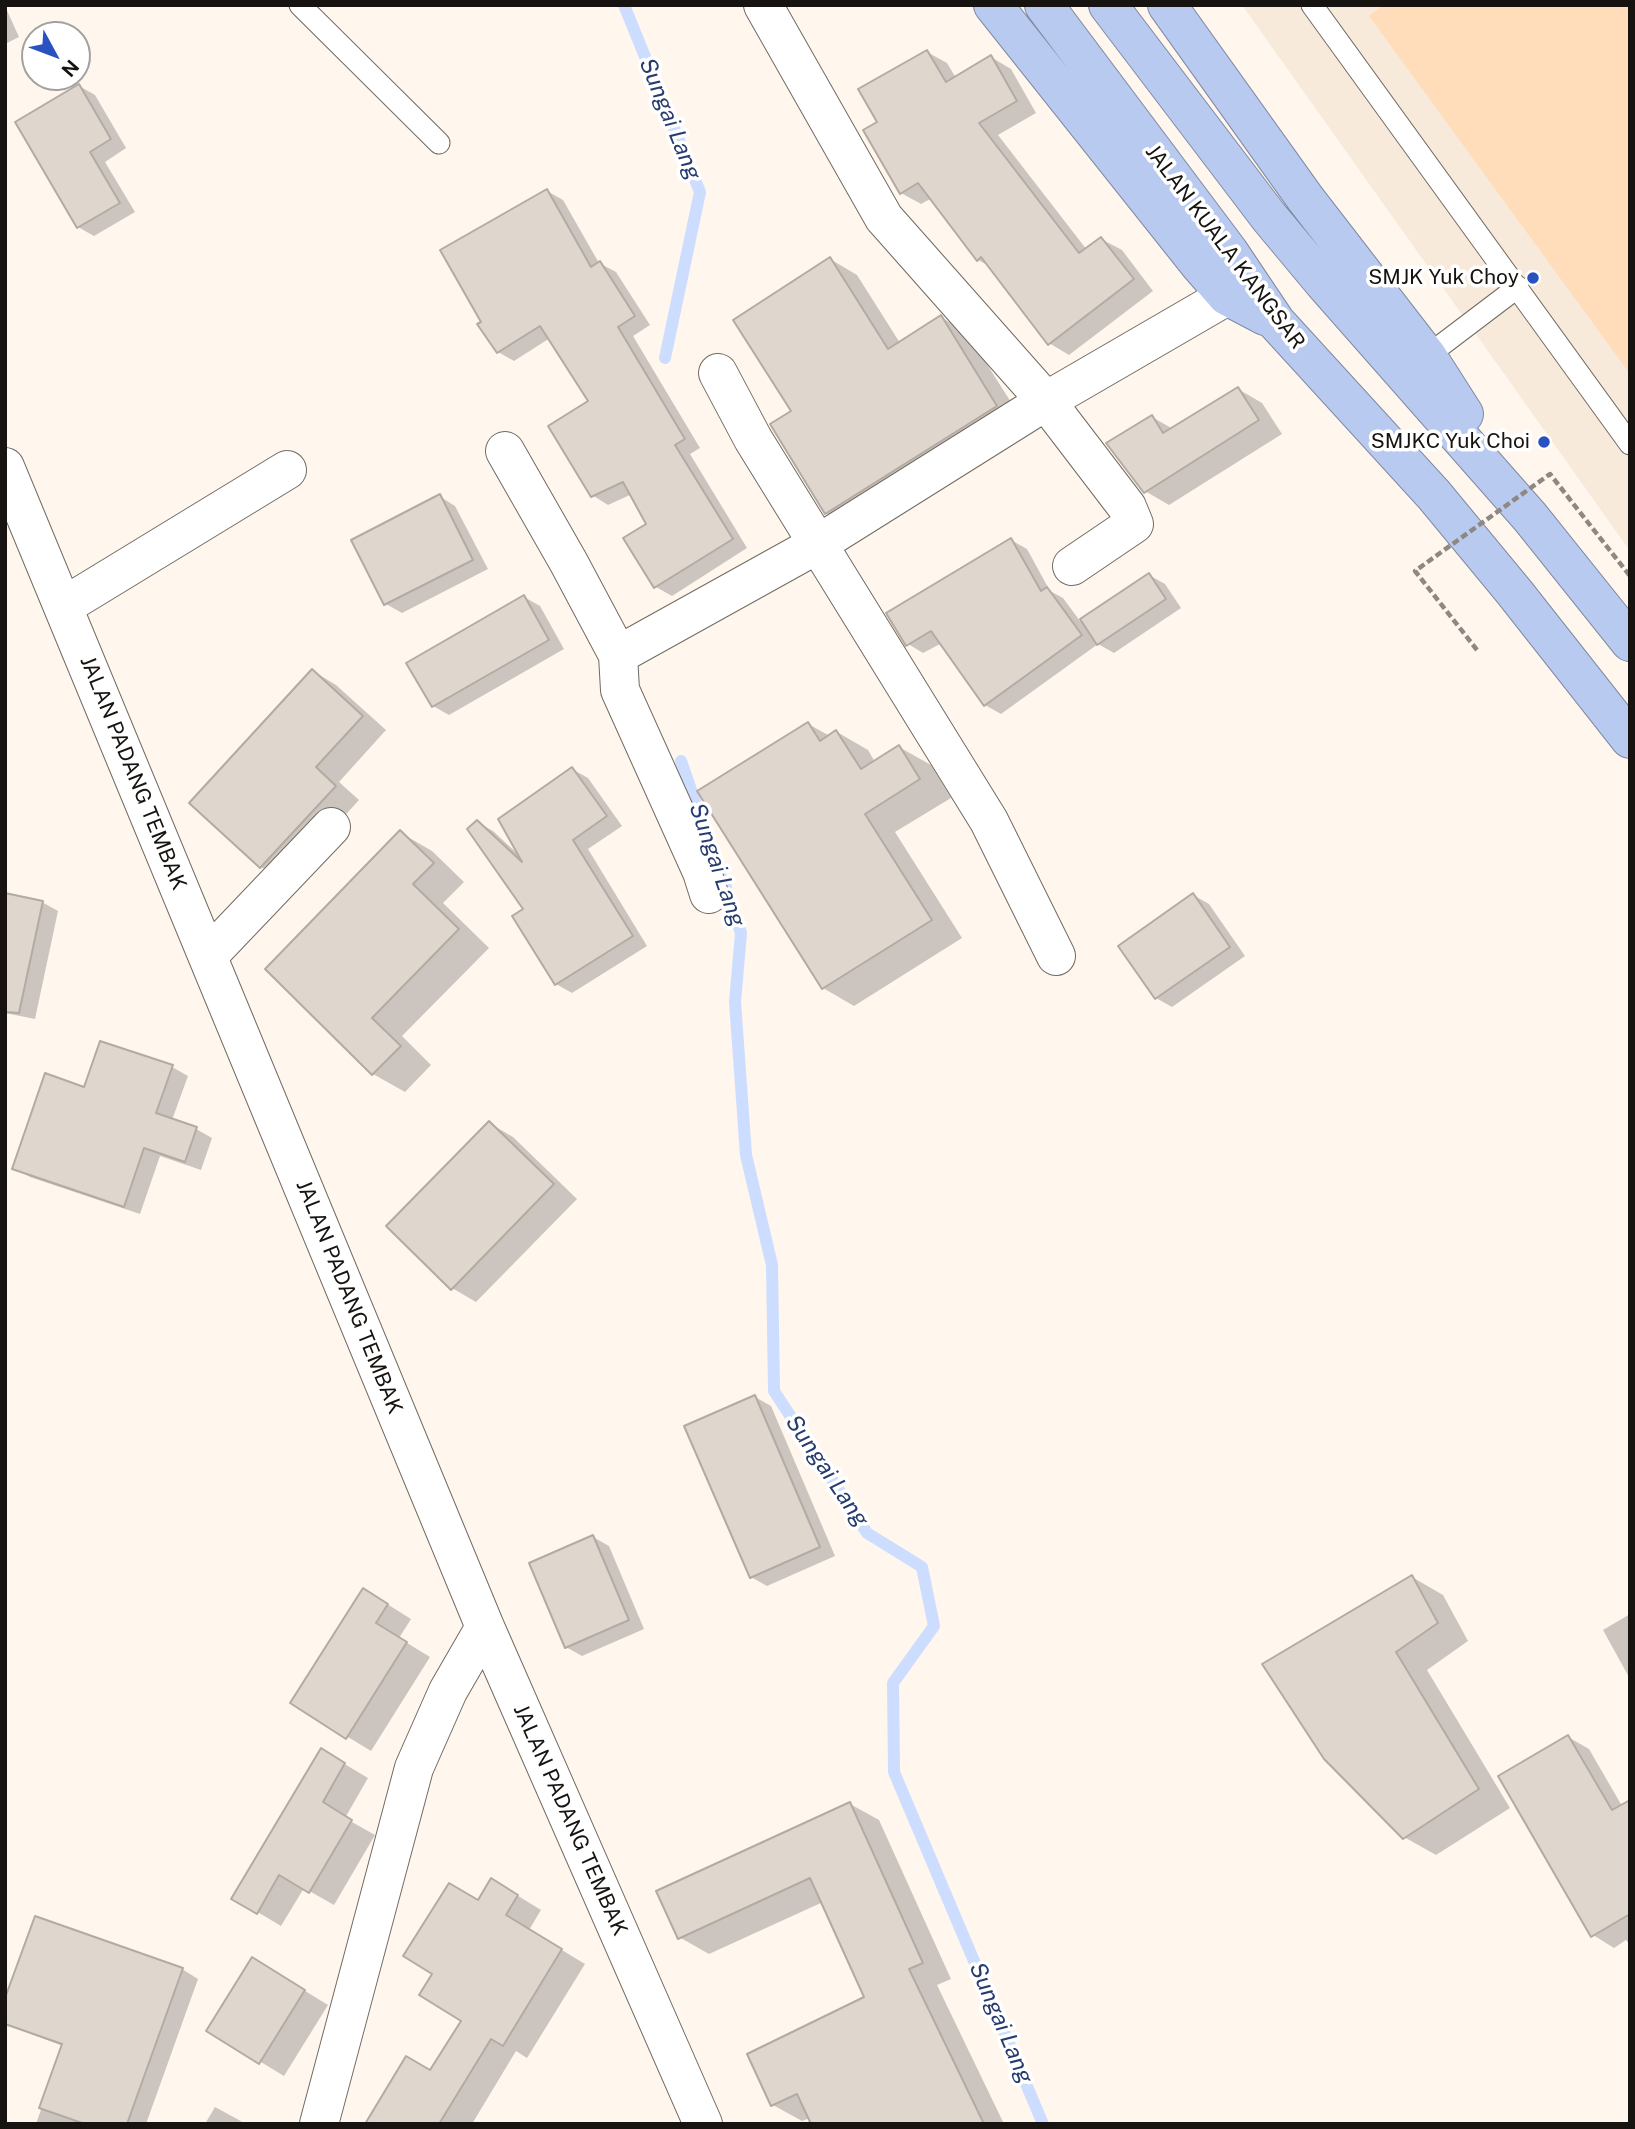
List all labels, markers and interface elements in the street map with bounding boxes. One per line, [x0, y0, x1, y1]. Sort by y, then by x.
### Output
north arrow [21, 21, 91, 91]
water label: Sungai Lang [633, 54, 707, 184]
text: N [57, 56, 84, 81]
street label: JALAN KUALA KANGSAR [1140, 140, 1310, 354]
place label: SMJK Yuk Choy [1368, 265, 1519, 291]
marker: SMJK Yuk Choy [1525, 270, 1541, 286]
place label: SMJKC Yuk Choi [1371, 429, 1530, 455]
marker: SMJKC Yuk Choi [1536, 434, 1552, 450]
street label: JALAN PADANG TEMBAK [74, 652, 192, 894]
water label: Sungai Lang [683, 800, 751, 930]
street label: JALAN PADANG TEMBAK [290, 1176, 408, 1418]
water label: Sungai Lang [780, 1410, 874, 1532]
street label: JALAN PADANG TEMBAK [508, 1701, 632, 1939]
water label: Sungai Lang [963, 1958, 1039, 2088]

